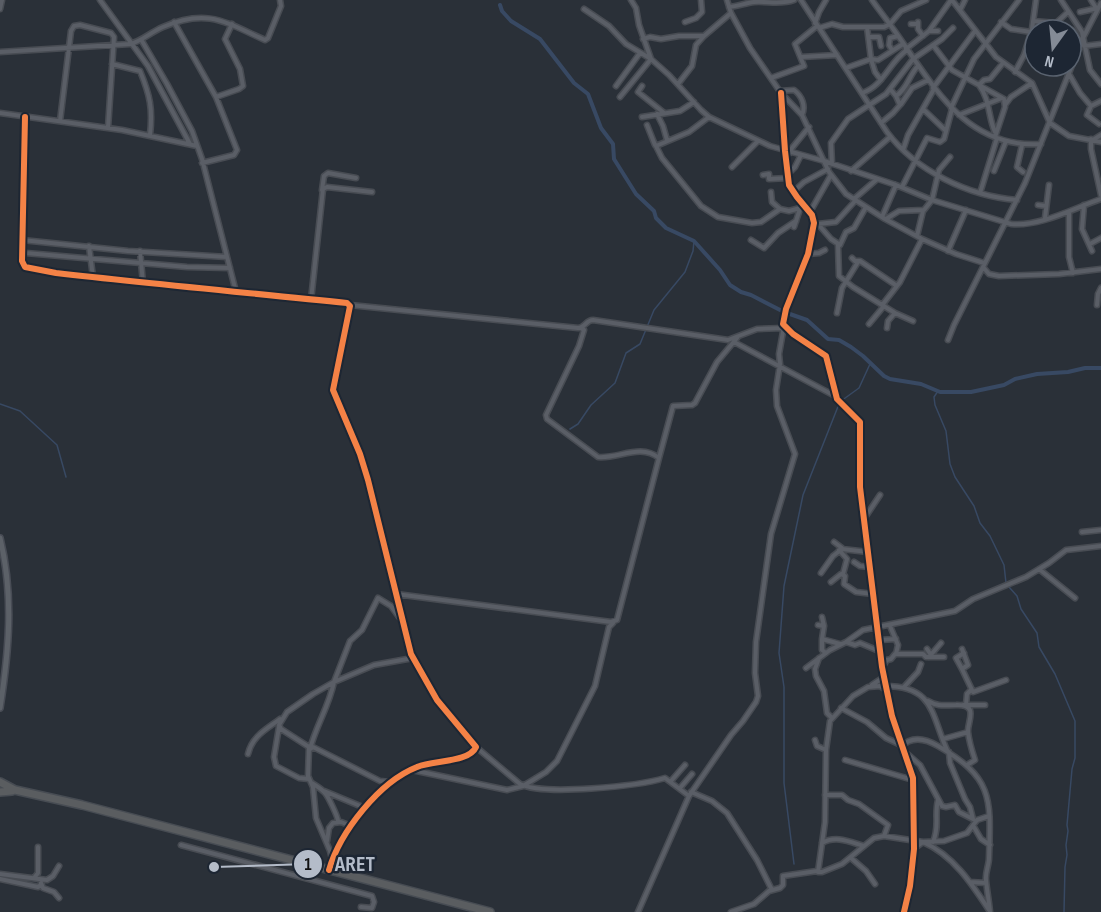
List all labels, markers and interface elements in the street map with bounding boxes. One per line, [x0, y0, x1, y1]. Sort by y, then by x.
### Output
north arrow [1023, 18, 1083, 78]
text: N [1043, 51, 1056, 71]
callout: ARET [293, 844, 387, 884]
text: ARET [334, 851, 376, 878]
text: 1 [304, 854, 312, 875]

